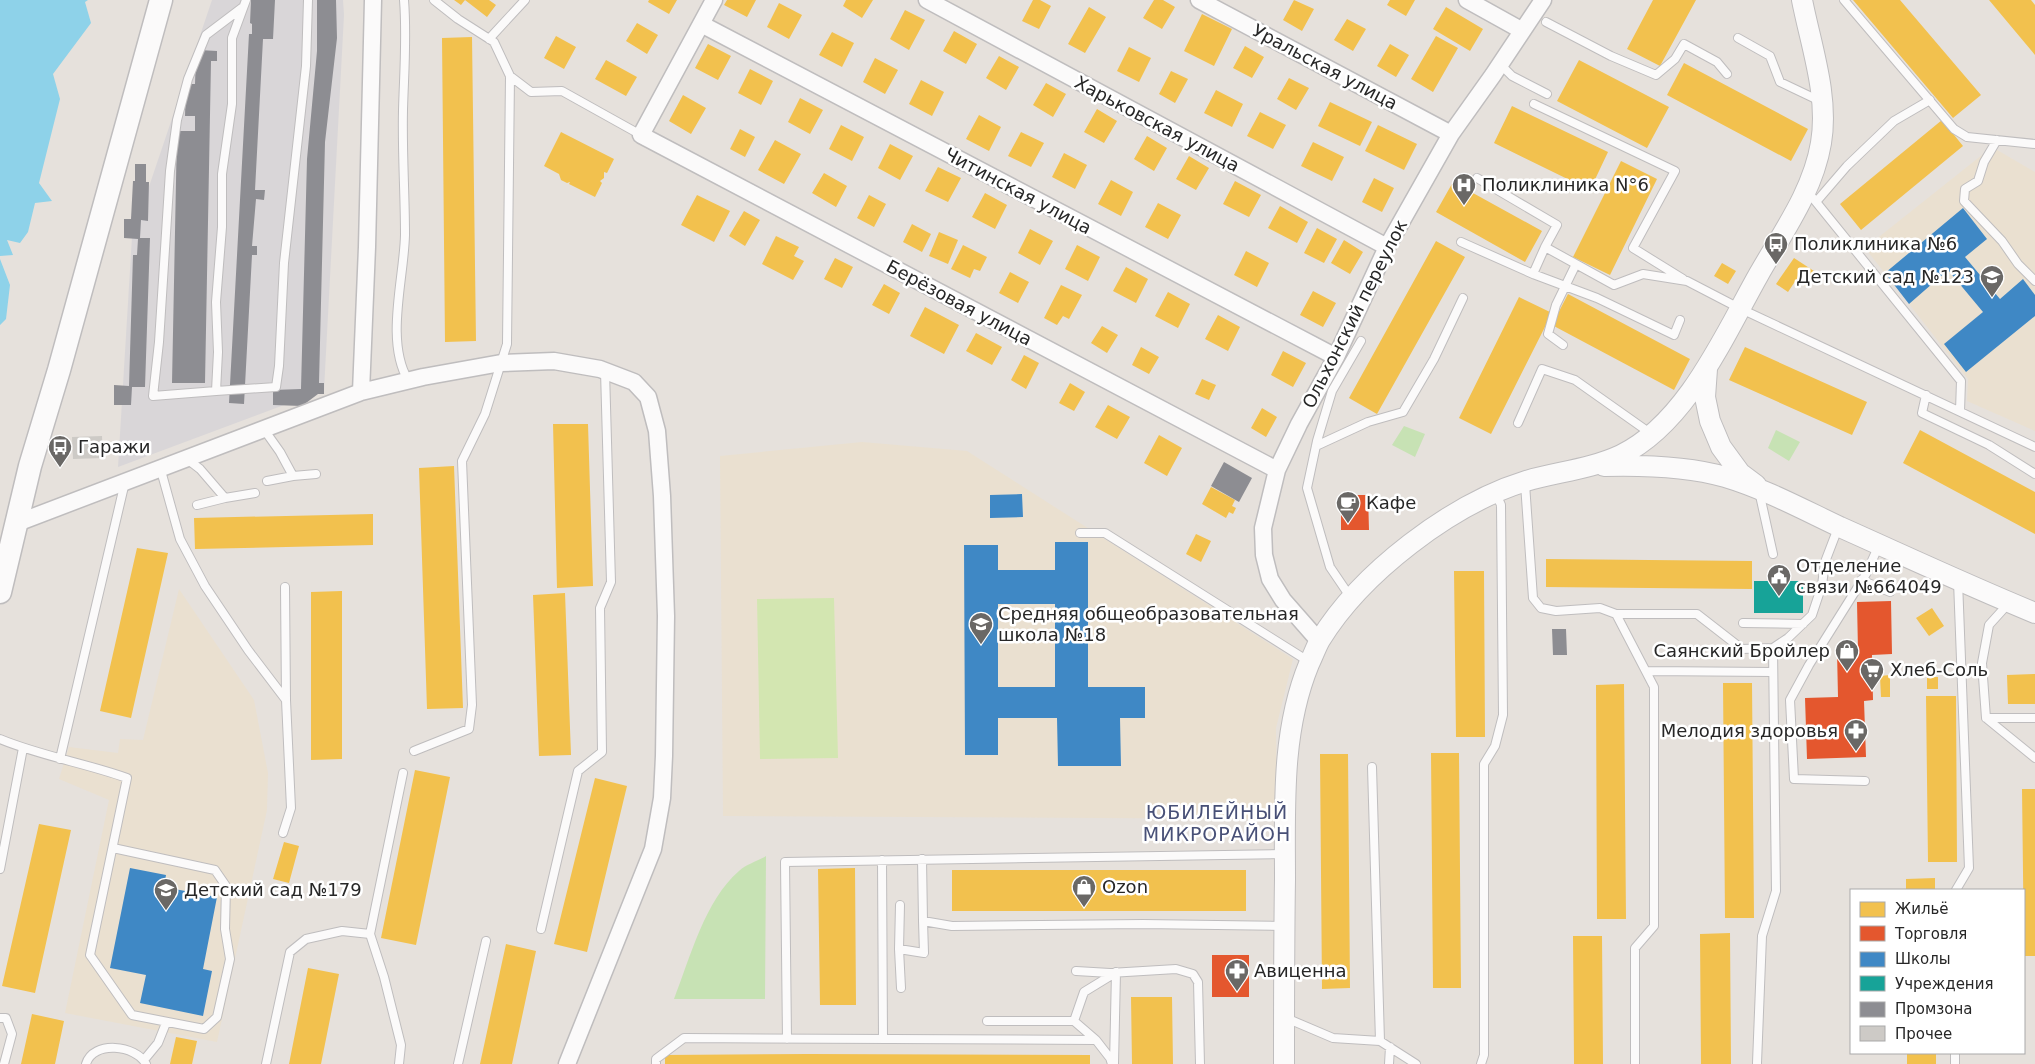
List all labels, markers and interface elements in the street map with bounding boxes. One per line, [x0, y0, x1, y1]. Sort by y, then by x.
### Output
street label: Уральская улица [1249, 19, 1401, 114]
street label: Харьковская улица [1071, 71, 1243, 176]
street label: Читинская улица [941, 143, 1095, 238]
hospital icon: Поликлиника N°6 [1451, 172, 1477, 206]
place label: Поликлиника N°6 [1482, 174, 1649, 195]
street label: Ольхонский переулок [1298, 216, 1411, 412]
bus stop icon: Поликлиника №6 [1763, 231, 1789, 265]
place label: Поликлиника №6 [1794, 233, 1957, 254]
street label: Берёзовая улица [883, 255, 1036, 350]
school or university icon: Детский сад №123 [1979, 264, 2005, 298]
place label: Детский сад №123 [1796, 266, 1974, 287]
bus stop icon: Гаражи [47, 434, 73, 468]
place label: Гаражи [78, 436, 150, 457]
cafe icon: Кафе [1335, 490, 1361, 524]
place label: Кафе [1366, 492, 1416, 513]
place label: Отделение связи №664049 [1796, 555, 1942, 597]
public building icon: Отделение связи №664049 [1766, 563, 1792, 597]
place label: Средняя общеобразовательная школа №18 [998, 603, 1299, 645]
school or university icon: Средняя общеобразовательная школа №18 [968, 611, 994, 645]
shop icon: Саянский Бройлер [1834, 638, 1860, 672]
place label: Саянский Бройлер [1653, 640, 1830, 661]
supermarket icon: Хлеб-Соль [1859, 657, 1885, 691]
place label: Хлеб-Соль [1890, 659, 1988, 680]
pharmacy icon: Мелодия здоровья [1843, 718, 1869, 752]
place label: Мелодия здоровья [1661, 720, 1838, 741]
district label: ЮБИЛЕЙНЫЙ МИКРОРАЙОН [1143, 801, 1291, 845]
shop icon: Ozon [1071, 874, 1097, 908]
place label: Ozon [1102, 876, 1148, 897]
school or university icon: Детский сад №179 [153, 877, 179, 911]
place label: Детский сад №179 [184, 879, 362, 900]
legend [1850, 889, 2025, 1054]
text: Жильё [1895, 900, 1949, 918]
text: Торговля [1894, 925, 1967, 943]
text: Школы [1895, 950, 1951, 968]
pharmacy icon: Авиценна [1224, 958, 1250, 992]
place label: Авиценна [1254, 960, 1347, 981]
text: Учреждения [1895, 975, 1993, 993]
text: Промзона [1895, 1000, 1972, 1018]
text: Прочее [1895, 1025, 1952, 1043]

